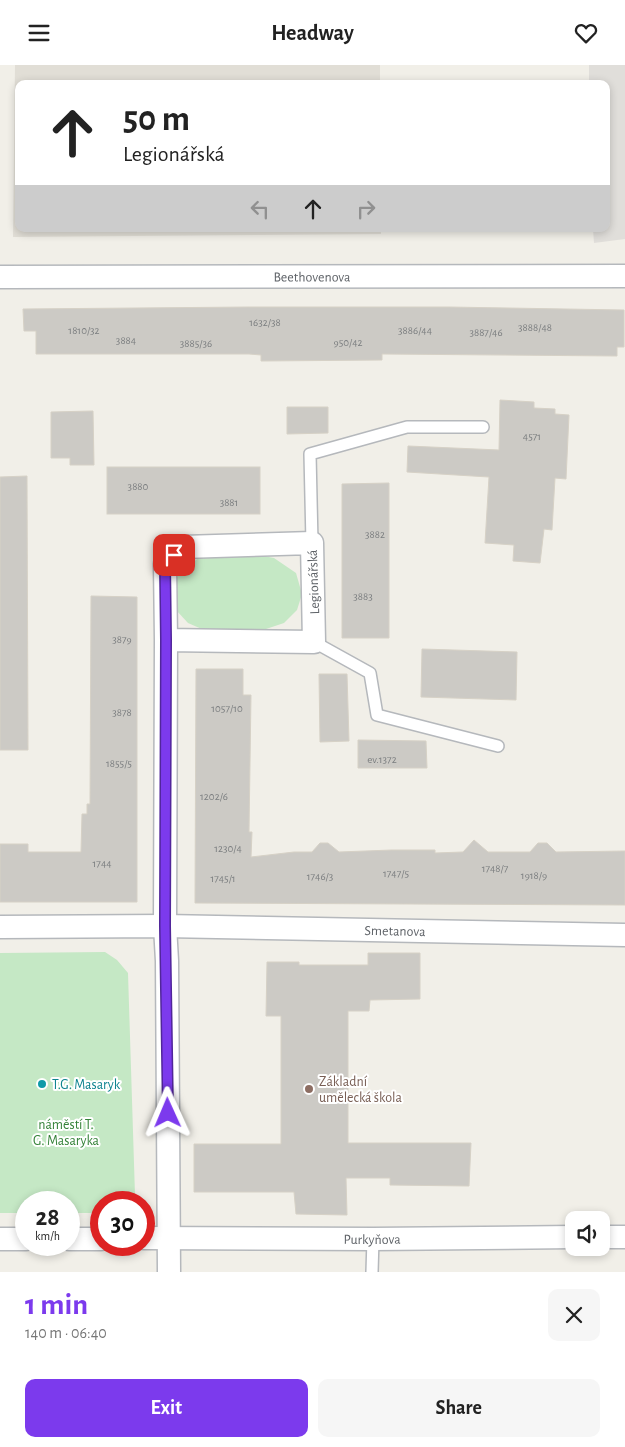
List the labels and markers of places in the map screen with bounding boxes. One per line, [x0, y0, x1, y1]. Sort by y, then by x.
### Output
pin [153, 534, 195, 576]
place label: Základní umělecká škola [319, 1075, 403, 1105]
marker: T.G. Masaryk [36, 1078, 48, 1090]
place label: T.G. Masaryk [52, 1078, 121, 1092]
marker: Základní umělecká škola [303, 1083, 315, 1095]

